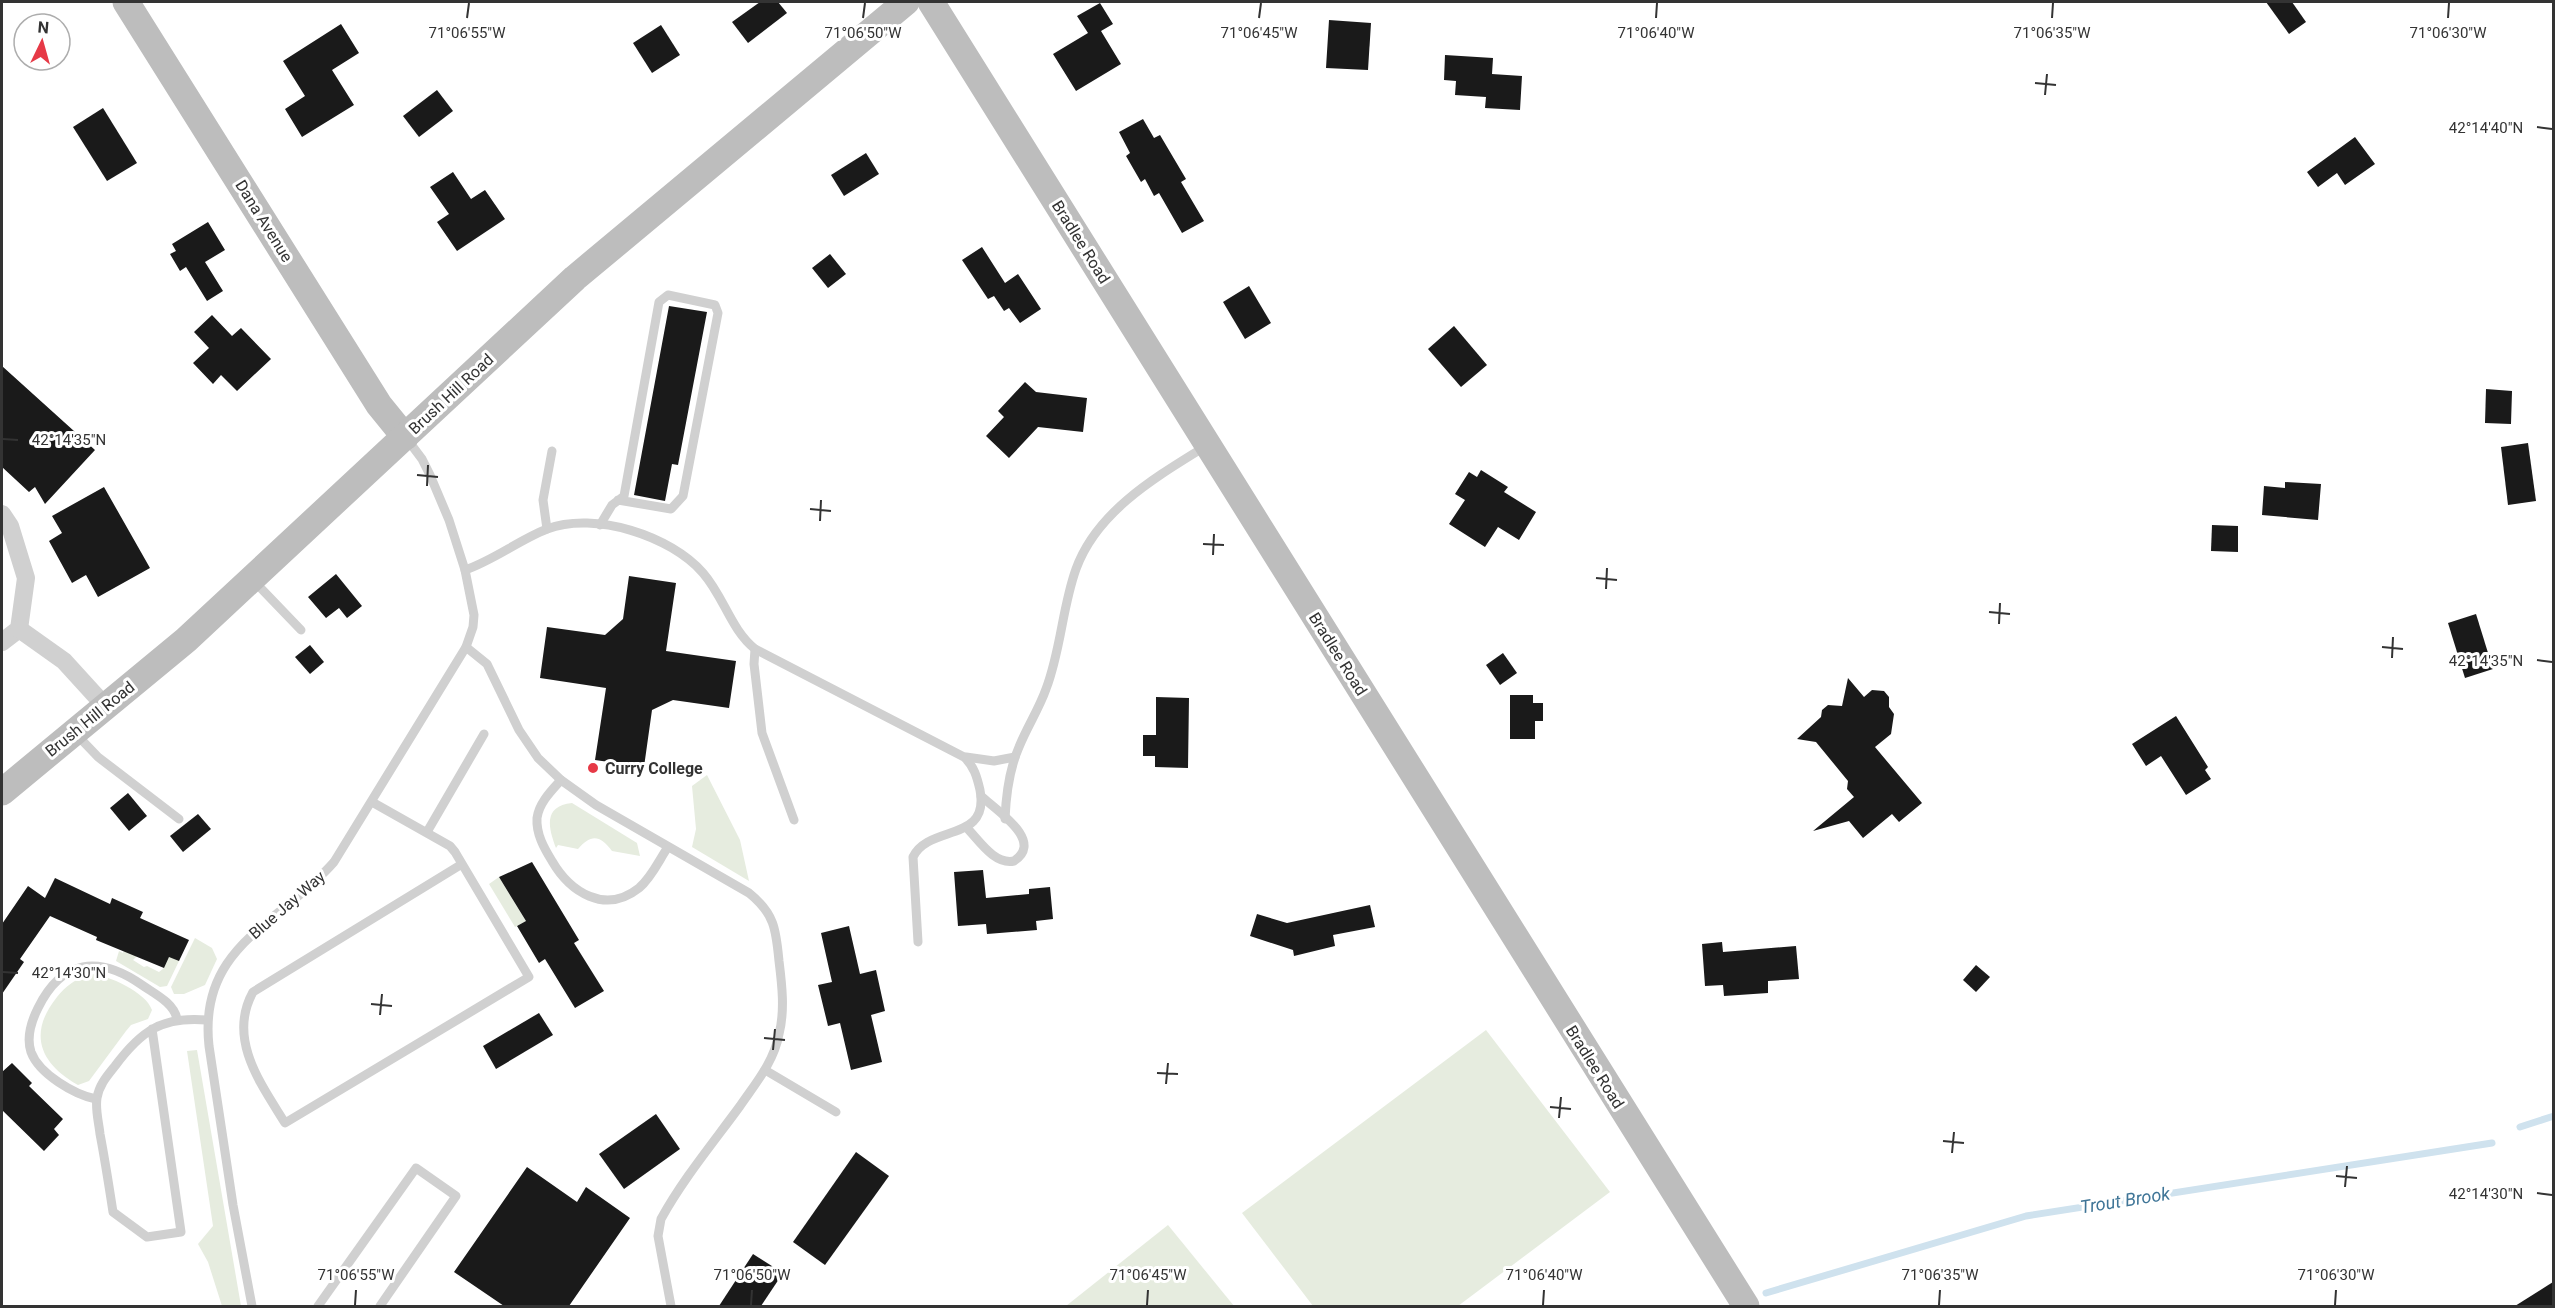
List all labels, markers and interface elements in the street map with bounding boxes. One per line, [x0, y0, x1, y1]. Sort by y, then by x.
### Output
north arrow [12, 12, 72, 72]
text: N [37, 18, 50, 38]
text: 71°06'55"W [429, 24, 505, 42]
text: 71°06'50"W [825, 24, 901, 42]
text: 71°06'45"W [1221, 24, 1297, 42]
text: 71°06'40"W [1618, 24, 1694, 42]
text: 71°06'35"W [2014, 24, 2090, 42]
text: 71°06'30"W [2410, 24, 2486, 42]
text: 42°14'40"N [2449, 119, 2523, 137]
street label: Dana Avenue [231, 177, 297, 265]
street label: Bradlee Road [1048, 197, 1114, 287]
street label: Brush Hill Road [405, 350, 497, 438]
text: 42°14'35"N [32, 431, 106, 449]
street label: Bradlee Road [1305, 609, 1371, 699]
text: 42°14'35"N [2449, 652, 2523, 670]
street label: Brush Hill Road [42, 677, 138, 761]
place label: Curry College [605, 759, 703, 778]
marker: Curry College [586, 761, 600, 775]
street label: Blue Jay Way [245, 867, 329, 943]
text: 42°14'30"N [32, 964, 106, 982]
street label: Bradlee Road [1562, 1022, 1628, 1112]
water label: Trout Brook [2079, 1182, 2173, 1217]
text: 42°14'30"N [2449, 1185, 2523, 1203]
text: 71°06'55"W [318, 1266, 394, 1284]
text: 71°06'50"W [714, 1266, 790, 1284]
text: 71°06'45"W [1110, 1266, 1186, 1284]
text: 71°06'40"W [1506, 1266, 1582, 1284]
text: 71°06'35"W [1902, 1266, 1978, 1284]
text: 71°06'30"W [2298, 1266, 2374, 1284]

